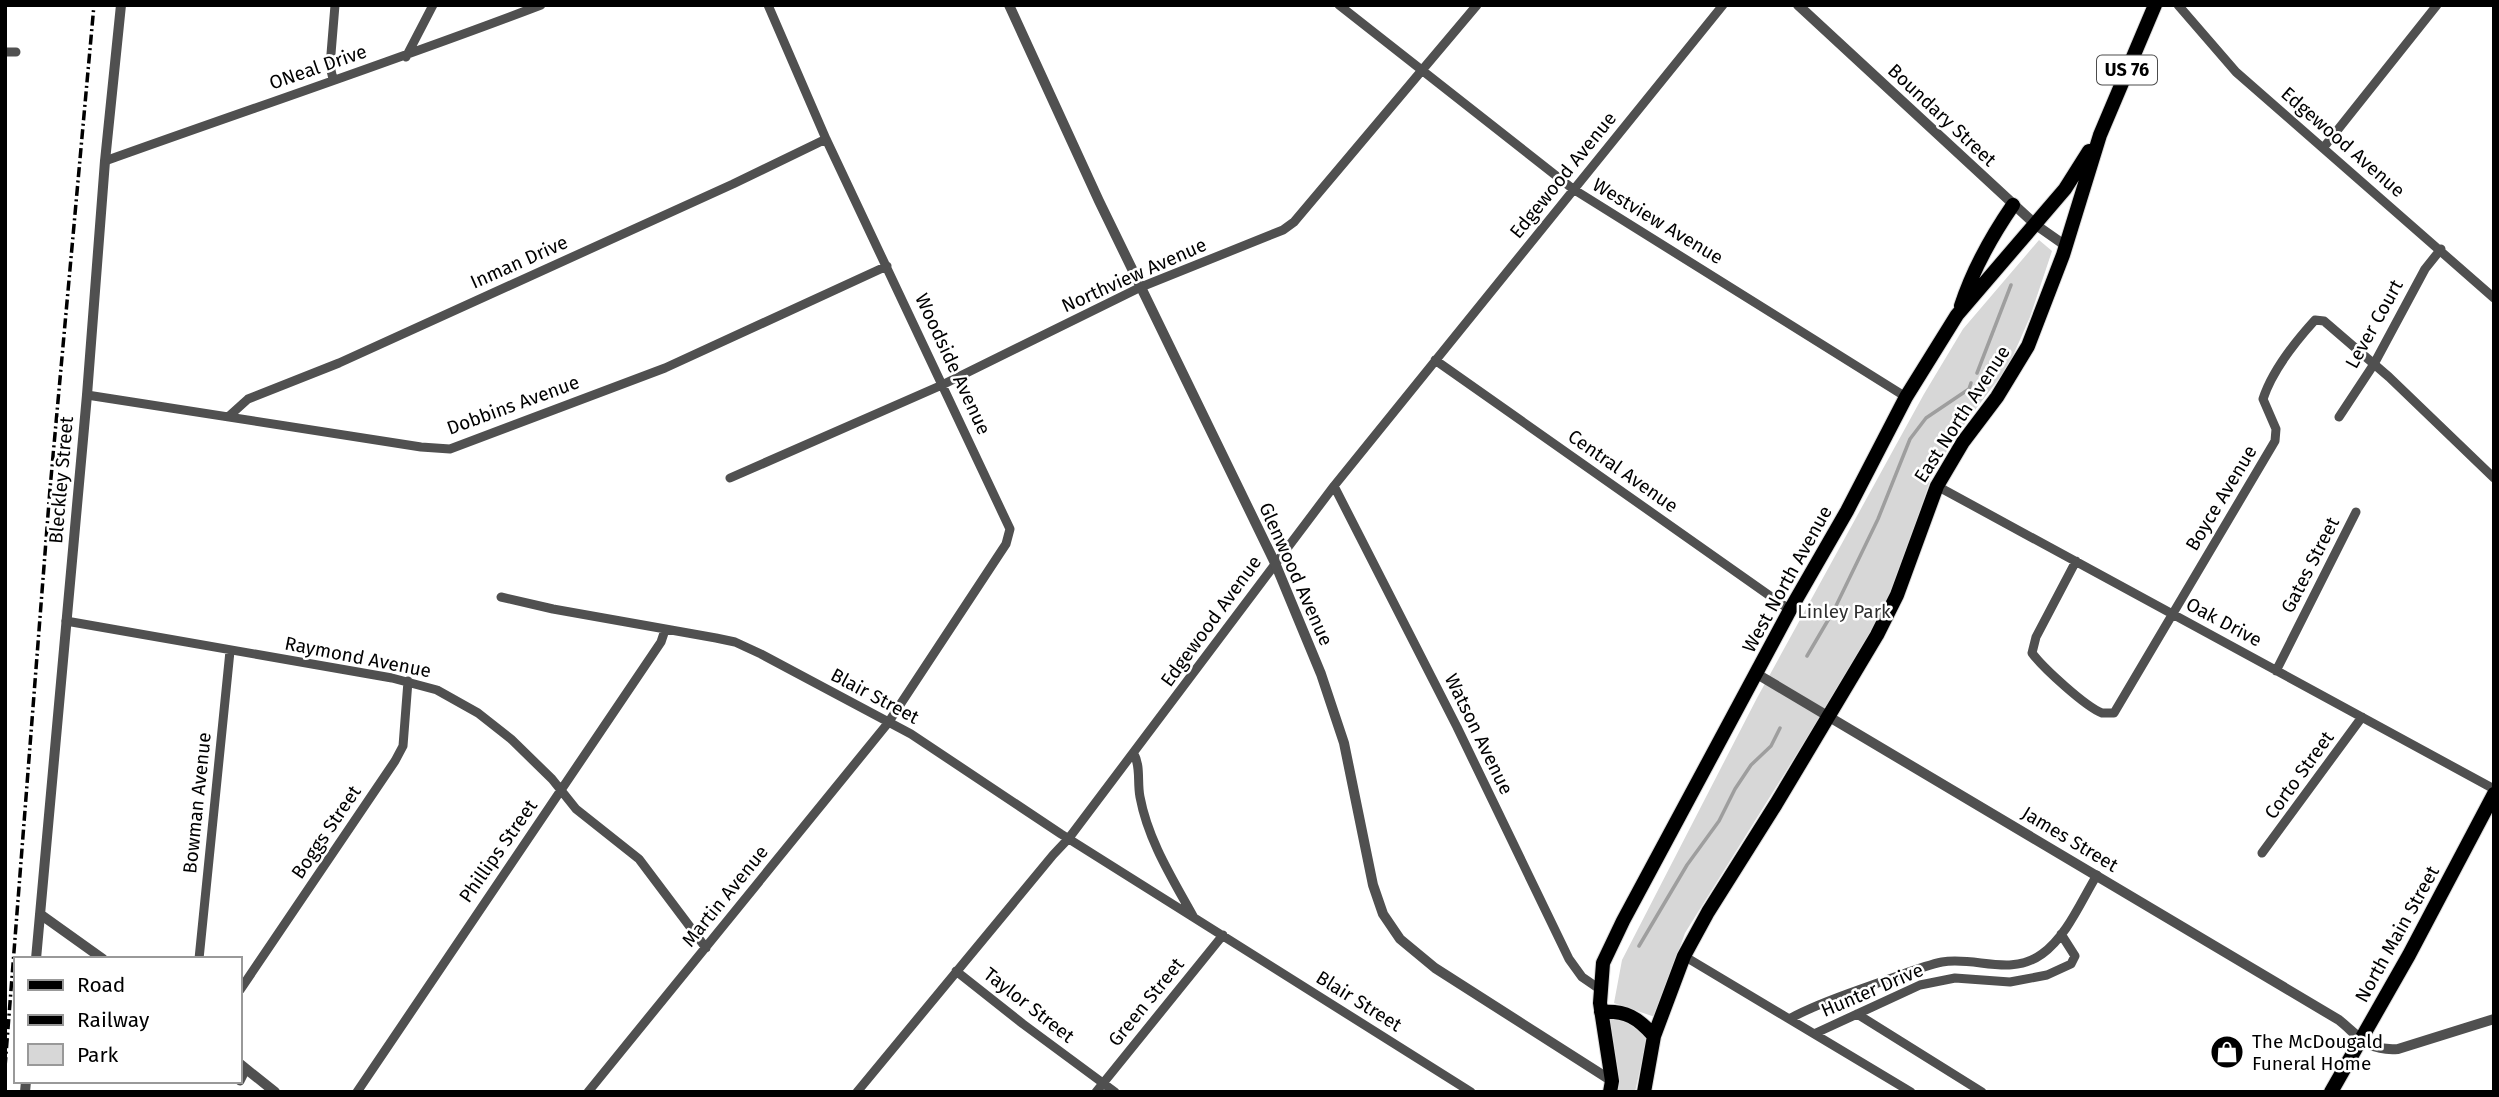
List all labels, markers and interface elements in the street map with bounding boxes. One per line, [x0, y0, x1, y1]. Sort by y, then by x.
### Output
street label: ONeal Drive [266, 40, 370, 94]
road number: US 76 [2097, 56, 2157, 84]
street label: Boundary Street [1883, 59, 2001, 171]
street label: Edgewood Avenue [2276, 82, 2410, 202]
street label: Edgewood Avenue [1505, 107, 1621, 243]
street label: Westview Avenue [1589, 173, 1727, 269]
street label: Inman Drive [467, 230, 571, 294]
street label: Northview Avenue [1058, 233, 1210, 317]
street label: Lever Court [2340, 276, 2408, 372]
street label: Woodside Avenue [910, 290, 996, 438]
street label: East North Avenue [1909, 341, 2015, 487]
street label: Dobbins Avenue [444, 370, 582, 440]
street label: Bleckley Street [44, 415, 78, 545]
street label: Central Avenue [1564, 425, 1682, 517]
street label: Boyce Avenue [2180, 441, 2262, 555]
street label: Glenwood Avenue [1254, 499, 1338, 649]
street label: West North Avenue [1737, 502, 1837, 656]
street label: Gates Street [2276, 513, 2344, 617]
street label: Edgewood Avenue [1156, 551, 1266, 691]
street label: Oak Drive [2182, 592, 2266, 652]
park label: Linley Park [1797, 600, 1891, 623]
street label: Raymond Avenue [283, 632, 433, 682]
street label: Blair Street [827, 663, 923, 729]
street label: Watson Avenue [1440, 670, 1518, 798]
street label: Corto Street [2259, 726, 2339, 823]
street label: Bowman Avenue [178, 731, 216, 875]
street label: Boggs Street [286, 781, 366, 883]
street label: Phillips Street [454, 795, 542, 907]
street label: James Street [2018, 801, 2122, 877]
street label: Martin Avenue [677, 841, 773, 951]
street label: North Main Street [2350, 862, 2444, 1006]
street label: Green Street [1103, 953, 1189, 1051]
legend [14, 957, 242, 1083]
street label: Hunter Drive [1817, 958, 1927, 1022]
street label: Taylor Street [979, 962, 1079, 1048]
street label: Blair Street [1312, 966, 1406, 1036]
text: Road [77, 972, 125, 998]
text: Railway [77, 1007, 150, 1033]
place label: The McDougald Funeral Home [2252, 1030, 2383, 1075]
shop icon: The McDougald Funeral Home [2208, 1033, 2246, 1071]
text: Park [77, 1042, 119, 1068]

